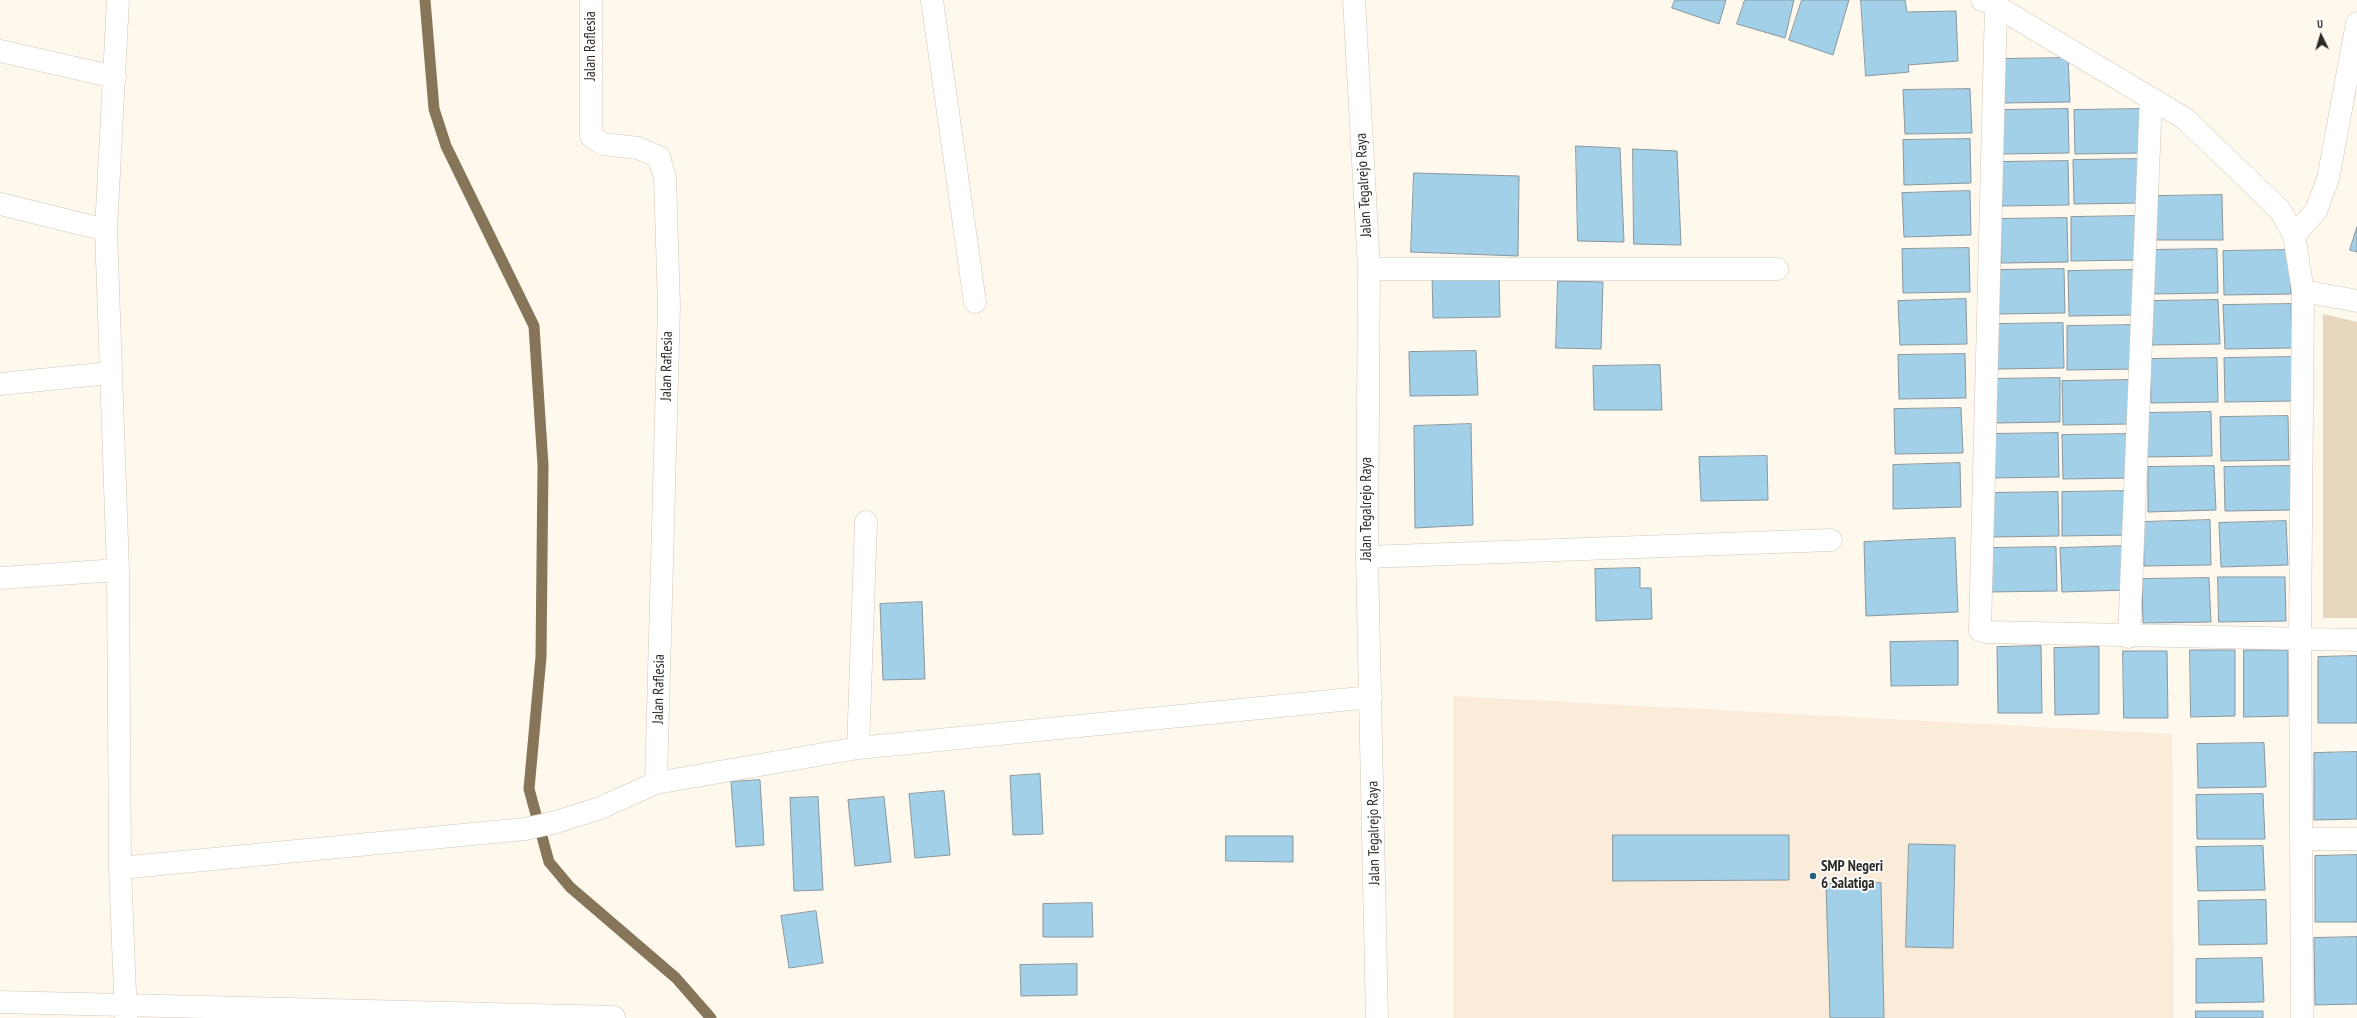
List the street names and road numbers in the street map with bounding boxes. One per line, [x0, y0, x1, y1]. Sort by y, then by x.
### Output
street label: Jalan Raflesia [582, 11, 600, 81]
street label: Jalan Tegalrejo Raya [1352, 133, 1376, 237]
street label: Jalan Raflesia [657, 331, 677, 401]
street label: Jalan Tegalrejo Raya [1358, 457, 1376, 561]
street label: Jalan Raflesia [649, 654, 669, 724]
street label: Jalan Tegalrejo Raya [1364, 781, 1384, 885]

